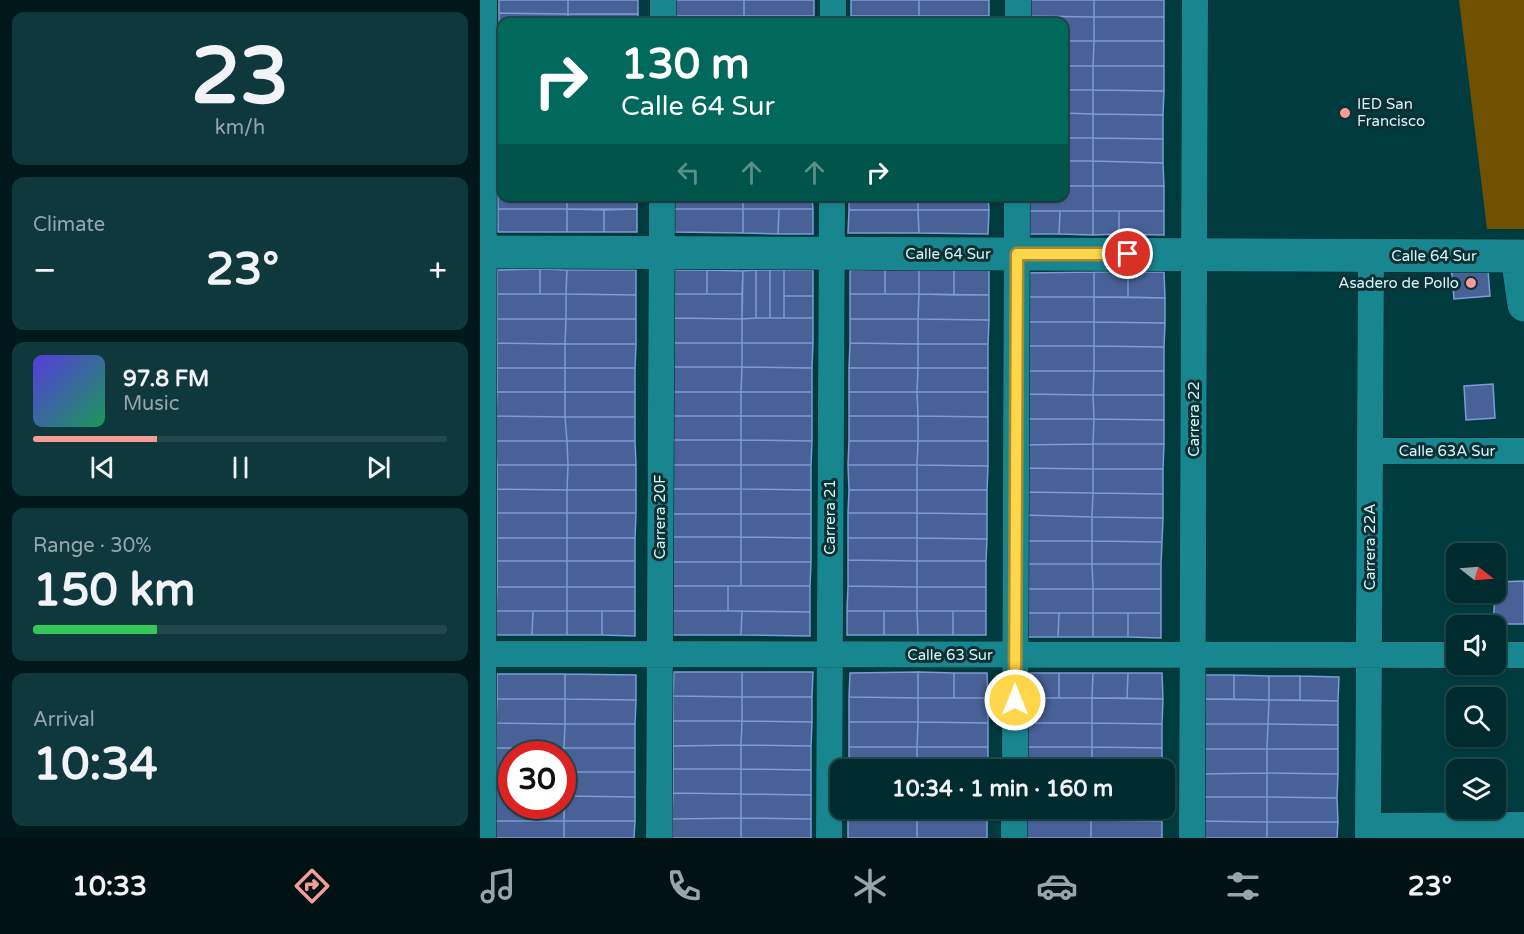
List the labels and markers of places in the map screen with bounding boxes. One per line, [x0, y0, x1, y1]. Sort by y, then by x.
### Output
place label: IED San Francisco [1357, 95, 1425, 130]
marker: IED San Francisco [1338, 106, 1352, 120]
pin [1102, 228, 1153, 279]
place label: Asadero de Pollo [1338, 274, 1459, 292]
marker: Asadero de Pollo [1464, 276, 1478, 290]

